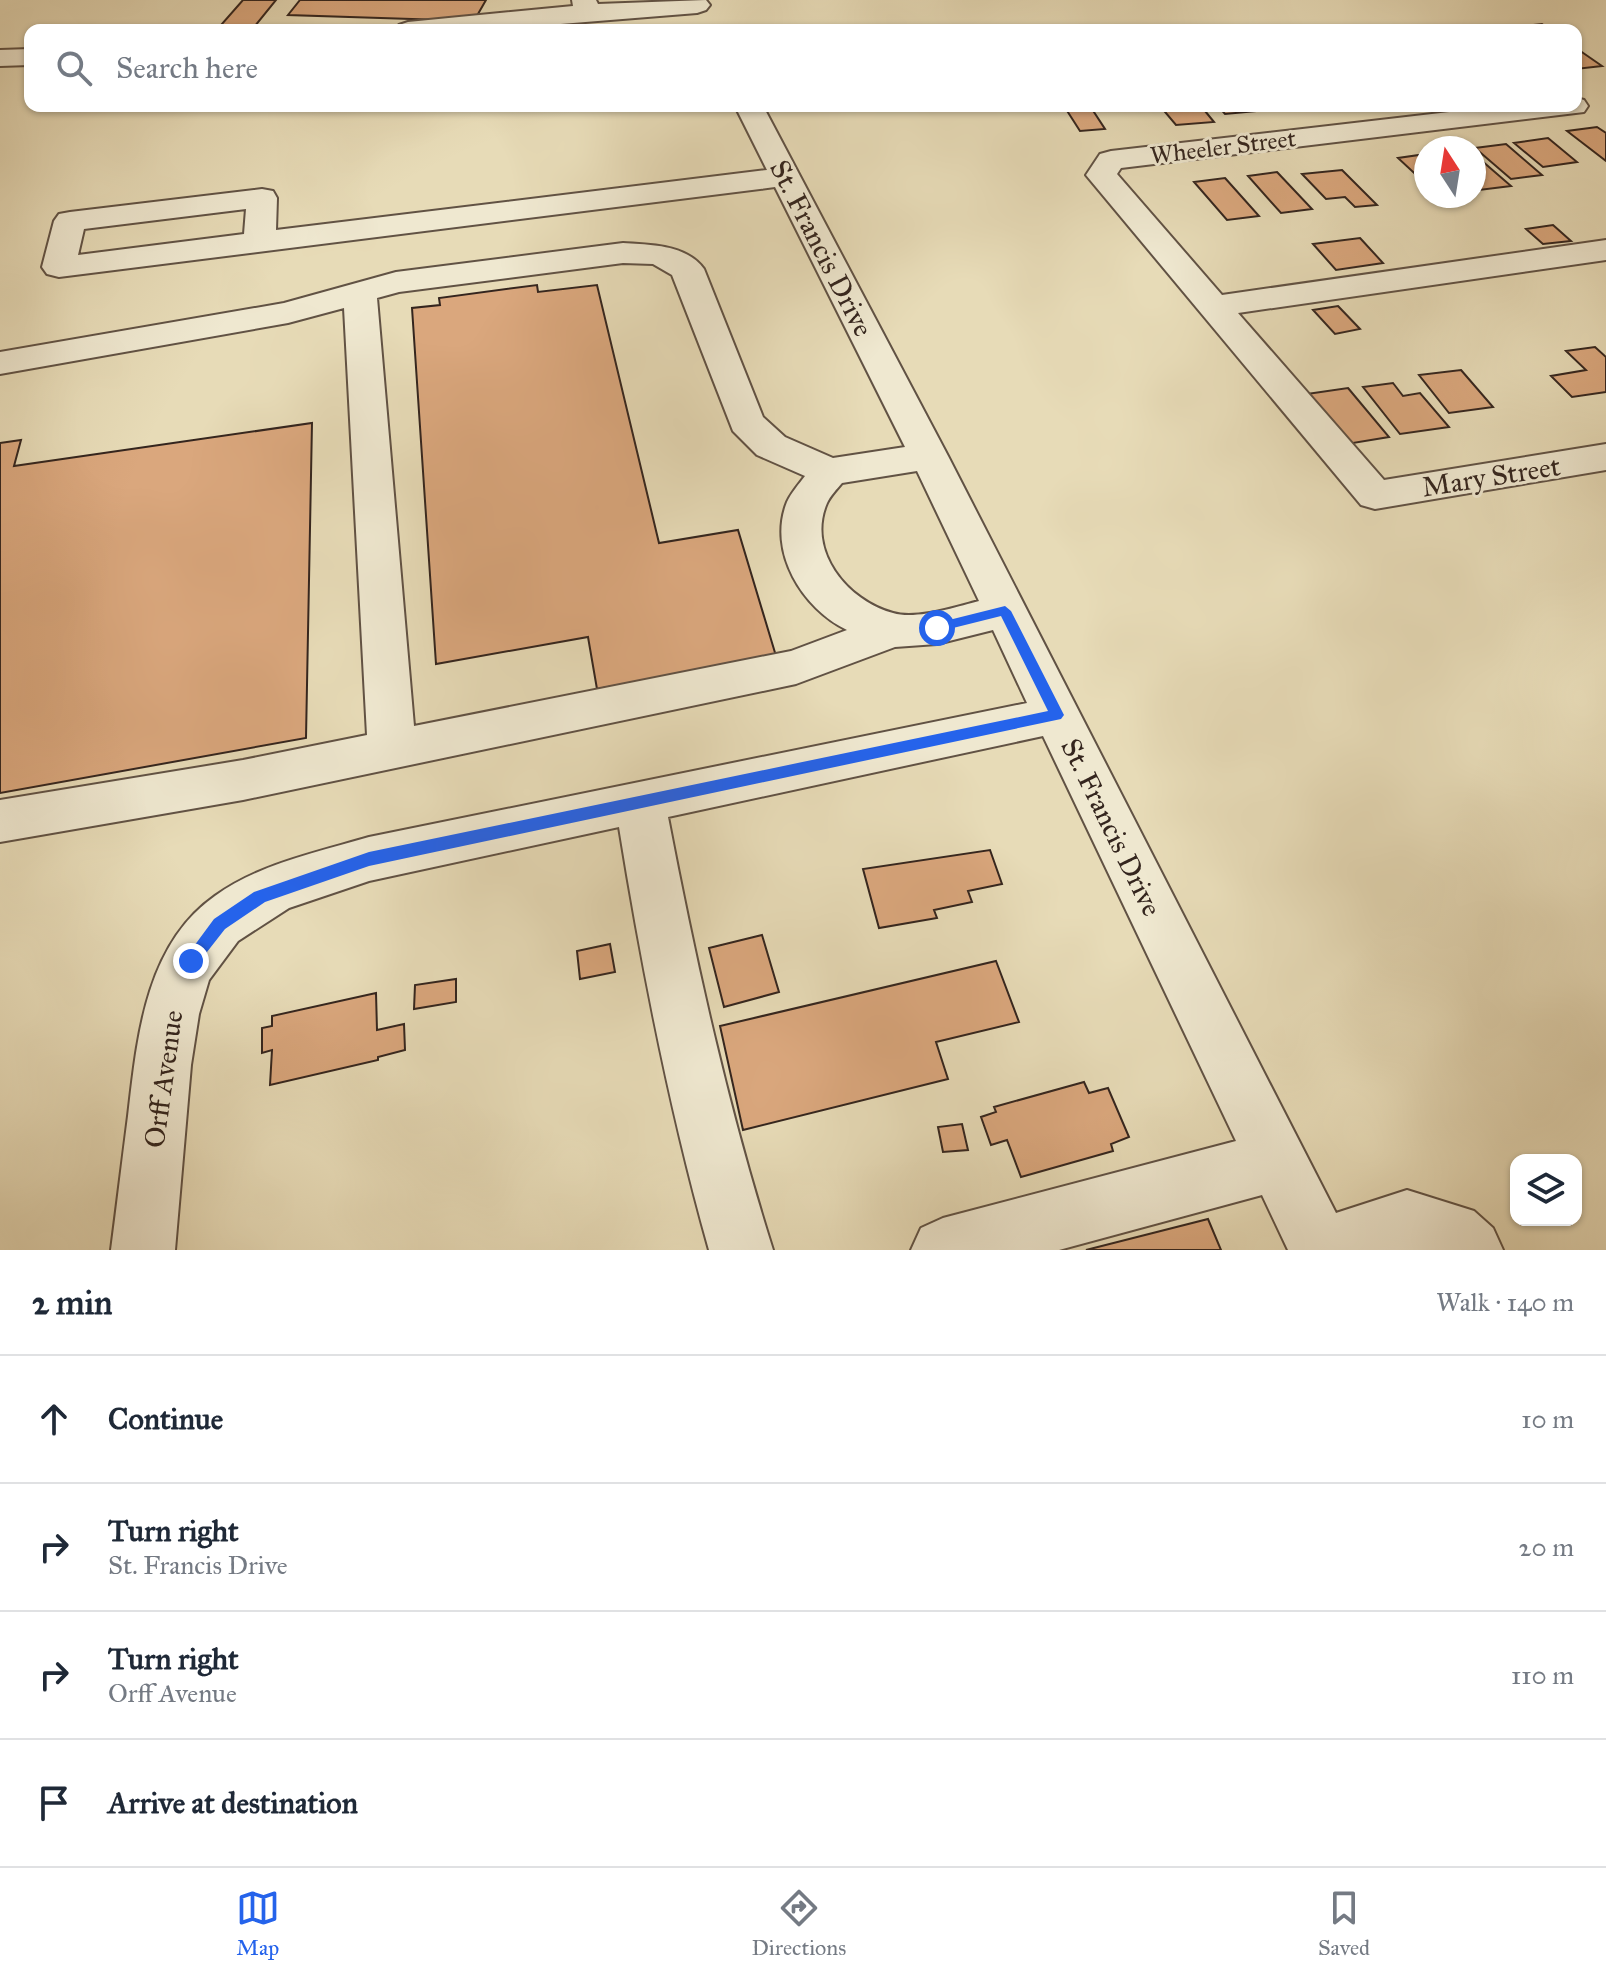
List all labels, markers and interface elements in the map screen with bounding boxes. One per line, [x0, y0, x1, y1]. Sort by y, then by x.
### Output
search box [24, 24, 1582, 112]
icon: search [52, 46, 96, 90]
text: Search here [116, 50, 258, 86]
street label: Wheeler Street [1148, 123, 1298, 171]
north arrow [1414, 136, 1486, 208]
street label: St. Francis Drive [762, 154, 881, 342]
street label: Mary Street [1419, 448, 1563, 505]
route start [919, 610, 955, 646]
street label: St. Francis Drive [1053, 733, 1170, 922]
route end [173, 943, 209, 979]
street label: Orff Avenue [137, 1008, 190, 1150]
map controls [1510, 1154, 1582, 1226]
button: layers [1510, 1154, 1582, 1226]
text: 2 min [32, 1282, 112, 1323]
text: Walk · 140 m [1436, 1286, 1574, 1318]
icon: ahead [32, 1397, 76, 1441]
text: Continue [108, 1401, 223, 1437]
text: 10 m [1521, 1403, 1574, 1435]
text: Turn right [108, 1513, 239, 1549]
icon: right [32, 1525, 76, 1569]
text: 20 m [1519, 1531, 1574, 1563]
text: St. Francis Drive [108, 1549, 288, 1581]
text: Turn right [108, 1641, 239, 1677]
icon: right [32, 1653, 76, 1697]
text: 110 m [1511, 1659, 1574, 1691]
text: Orff Avenue [108, 1677, 237, 1709]
icon: arrive [32, 1781, 76, 1825]
text: Arrive at destination [108, 1785, 358, 1821]
tab: Map [236, 1886, 280, 1961]
tab: Directions [751, 1886, 846, 1961]
tab: Saved [1318, 1886, 1370, 1961]

